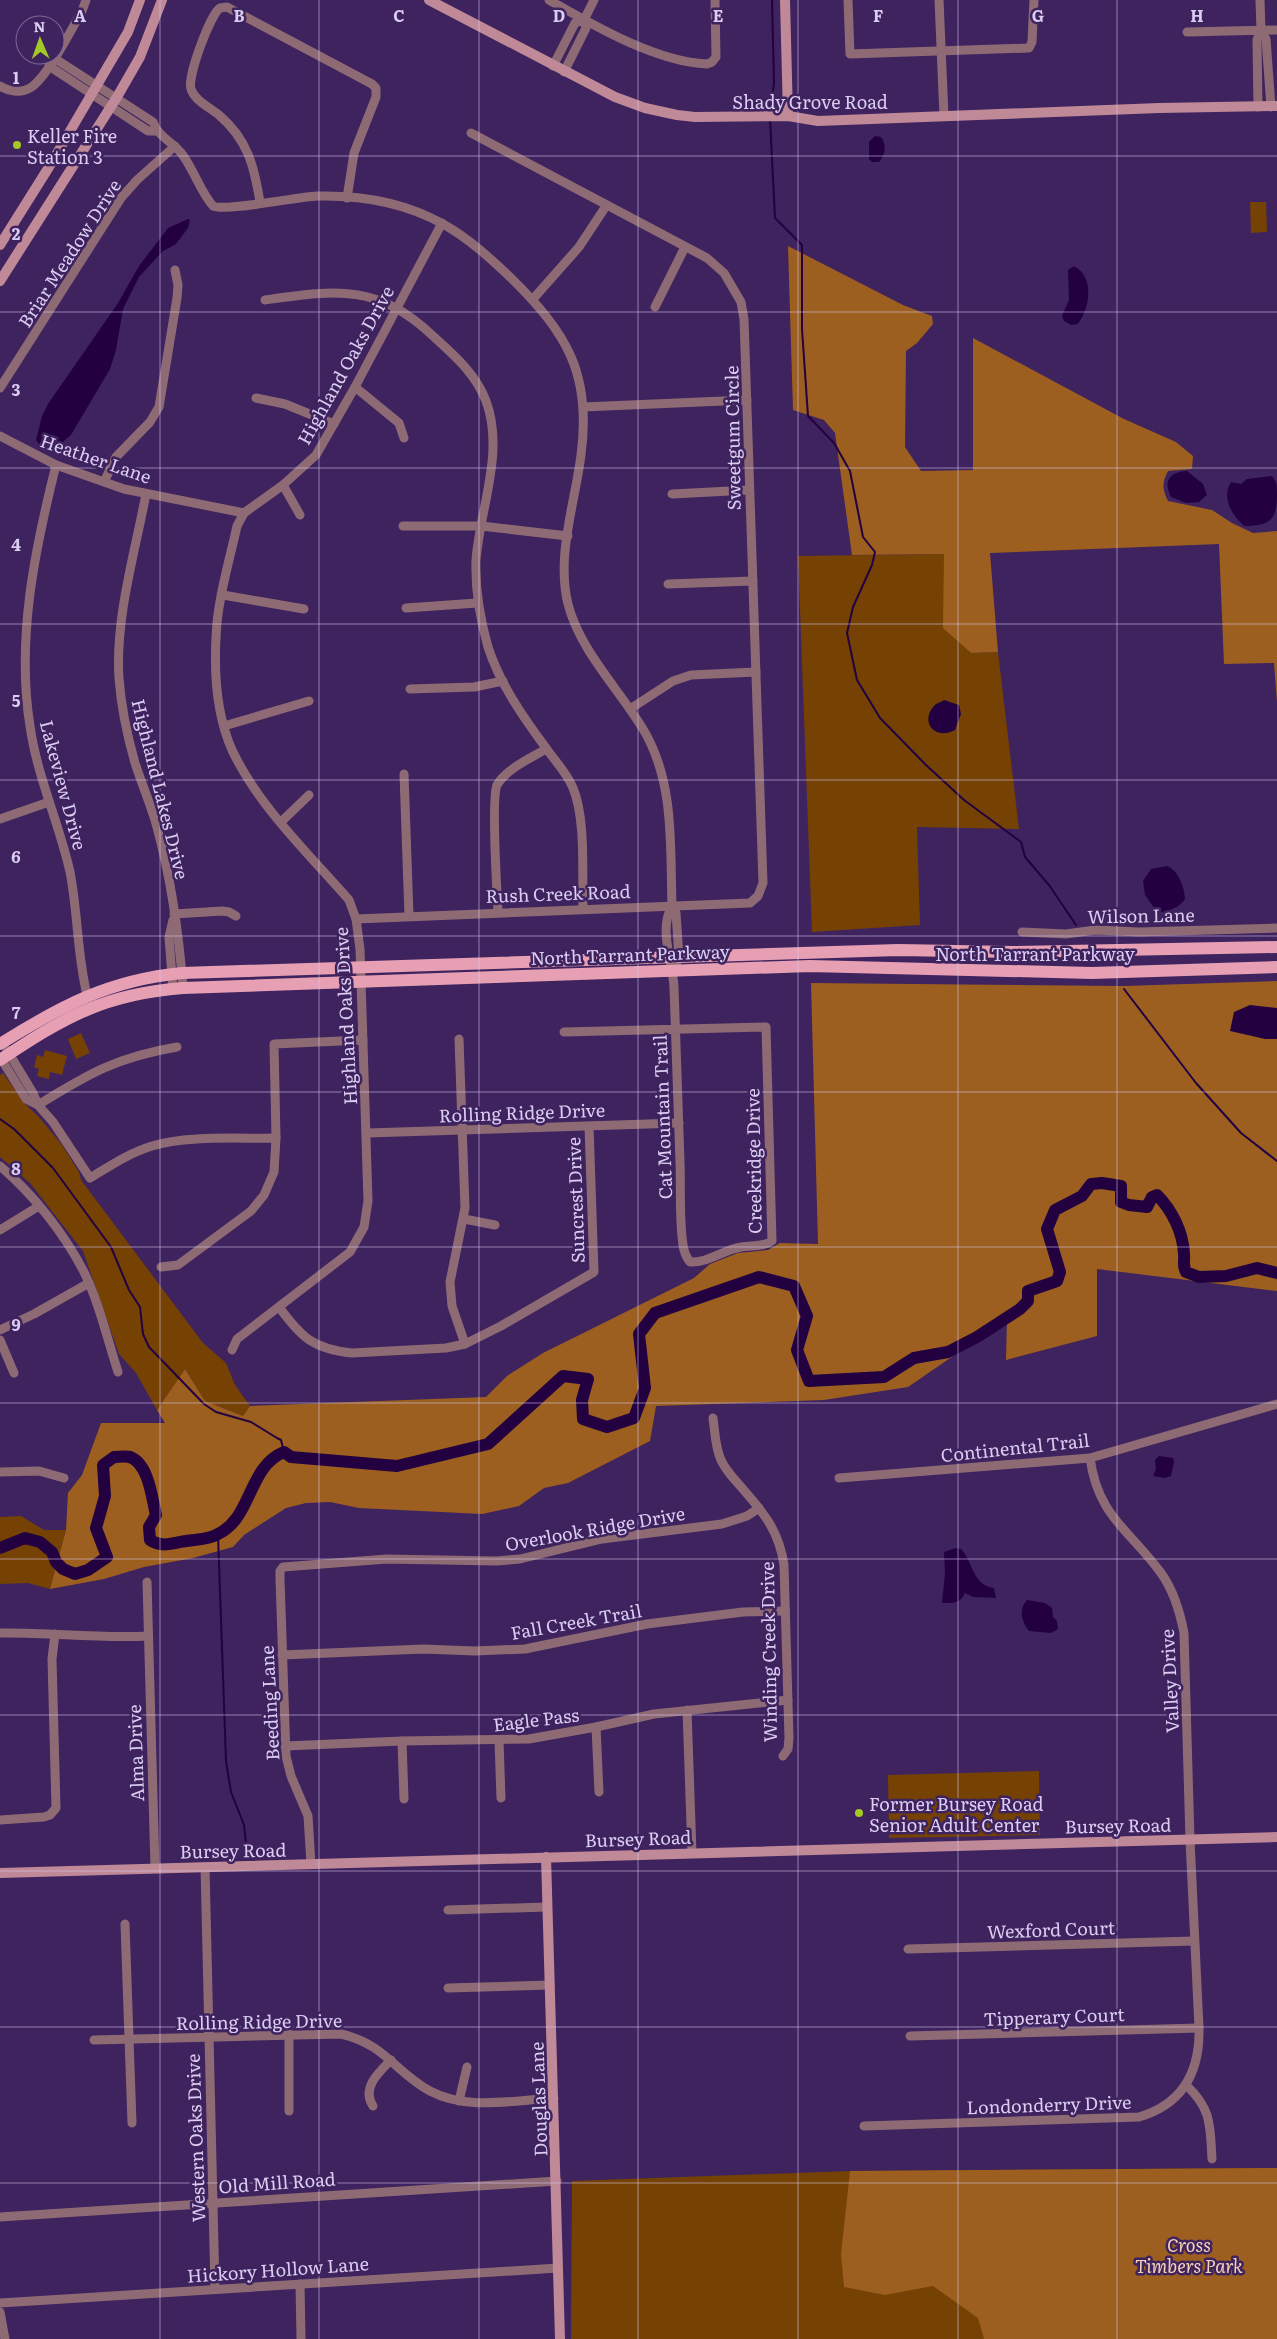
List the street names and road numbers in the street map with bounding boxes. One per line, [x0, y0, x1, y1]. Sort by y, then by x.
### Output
street label: Shady Grove Road [732, 88, 888, 115]
street label: Briar Meadow Drive [11, 173, 127, 333]
street label: Highland Oaks Drive [290, 281, 400, 449]
street label: Sweetgum Circle [717, 365, 747, 511]
street label: Heather Lane [37, 426, 155, 490]
street label: Highland Lakes Drive [126, 696, 196, 882]
street label: Lakeview Drive [34, 717, 94, 853]
street label: Rush Creek Road [485, 877, 631, 909]
street label: Wilson Lane [1087, 901, 1195, 929]
street label: Highland Oaks Drive [327, 926, 363, 1106]
street label: North Tarrant Parkway [530, 937, 731, 971]
street label: North Tarrant Parkway [935, 940, 1135, 967]
street label: Cat Mountain Trail [646, 1034, 678, 1200]
street label: Creekridge Drive [738, 1088, 768, 1234]
street label: Rolling Ridge Drive [438, 1096, 606, 1128]
street label: Suncrest Drive [559, 1136, 591, 1264]
street label: Continental Trail [939, 1426, 1091, 1468]
street label: Overlook Ridge Drive [503, 1499, 687, 1557]
street label: Winding Creek Drive [753, 1561, 783, 1743]
street label: Fall Creek Trail [508, 1596, 644, 1646]
street label: Valley Drive [1153, 1628, 1185, 1734]
street label: Beeding Lane [253, 1645, 285, 1761]
street label: Eagle Pass [491, 1700, 581, 1738]
street label: Alma Drive [120, 1704, 150, 1802]
street label: Bursey Road [1064, 1811, 1172, 1839]
street label: Bursey Road [584, 1823, 692, 1853]
street label: Bursey Road [179, 1836, 287, 1864]
street label: Wexford Court [987, 1913, 1116, 1945]
street label: Tipperary Court [983, 2000, 1126, 2032]
street label: Rolling Ridge Drive [176, 2006, 342, 2036]
street label: Douglas Lane [523, 2041, 553, 2157]
street label: Western Oaks Drive [179, 2053, 211, 2223]
street label: Londonderry Drive [966, 2088, 1132, 2120]
street label: Old Mill Road [218, 2164, 336, 2200]
street label: Hickory Hollow Lane [186, 2249, 370, 2289]

